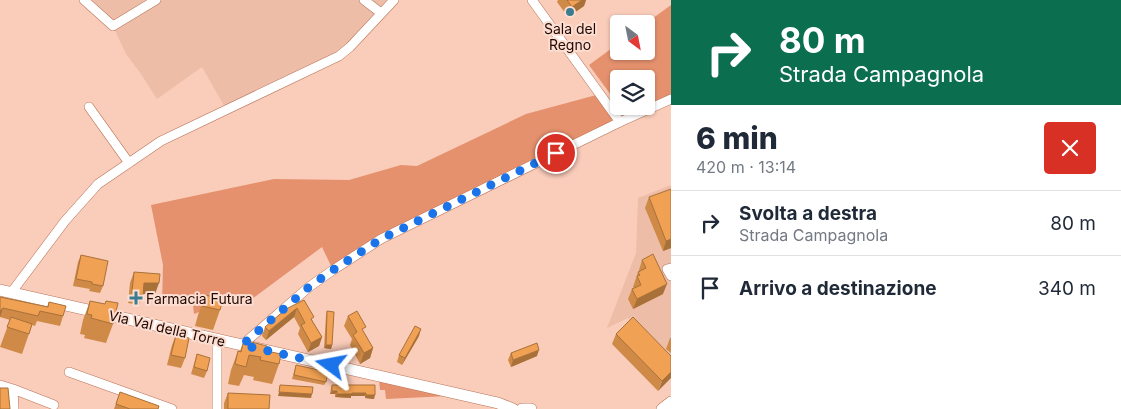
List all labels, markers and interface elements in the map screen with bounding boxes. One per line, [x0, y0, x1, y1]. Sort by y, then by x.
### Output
marker: Sala del Regno [564, 6, 576, 18]
north arrow [610, 15, 655, 60]
map controls [610, 15, 655, 115]
text: 80 m [779, 19, 866, 61]
place label: Sala del Regno [544, 20, 596, 53]
icon: right [696, 20, 761, 85]
text: Strada Campagnola [779, 61, 984, 87]
button: layers [610, 70, 655, 115]
text: 6 min [696, 120, 778, 156]
button: close [1044, 122, 1096, 174]
pin [535, 132, 577, 174]
icon: arrive [542, 139, 570, 167]
text: 420 m · 13:14 [696, 157, 796, 177]
text: Svolta a destra [739, 202, 877, 225]
icon: right [696, 209, 724, 237]
text: 80 m [1050, 212, 1096, 235]
text: Strada Campagnola [739, 225, 888, 245]
icon: arrive [696, 274, 724, 302]
text: Arrivo a destinazione [739, 277, 937, 300]
text: 340 m [1038, 277, 1096, 300]
place label: Farmacia Futura [146, 290, 253, 307]
marker: Farmacia Futura [130, 292, 142, 304]
street label: Via Val della Torre [107, 306, 227, 350]
position arrow [304, 338, 356, 390]

